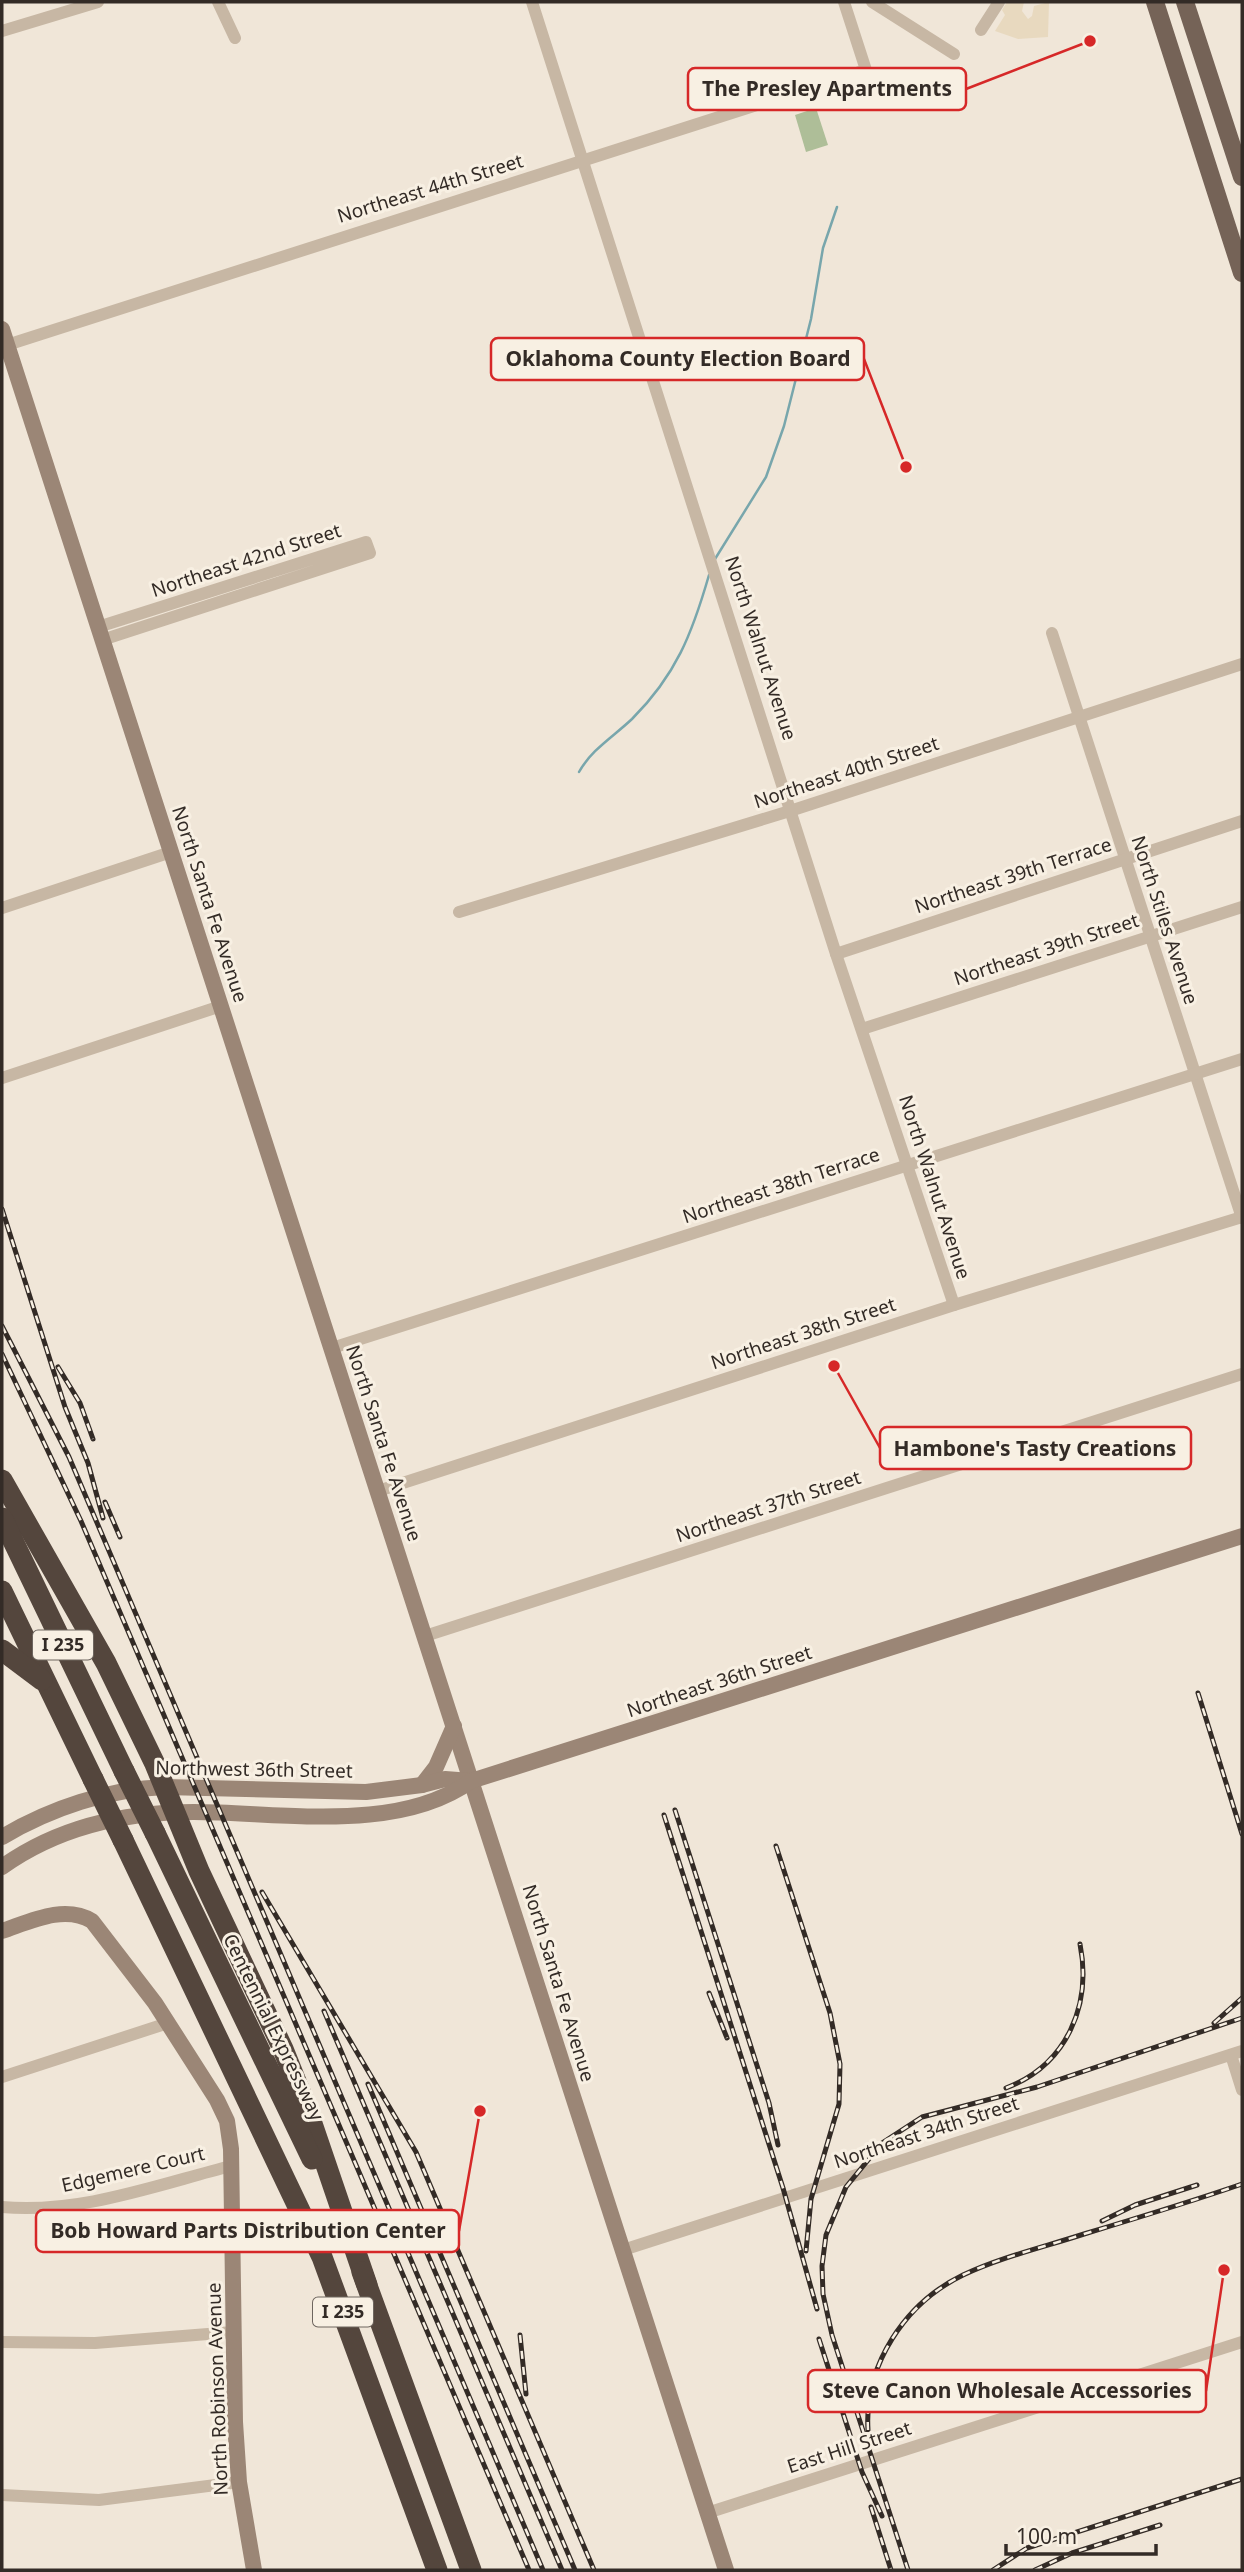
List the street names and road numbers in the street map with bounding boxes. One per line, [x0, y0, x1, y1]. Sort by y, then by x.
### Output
street label: Northeast 44th Street [334, 147, 526, 229]
street label: Northeast 42nd Street [148, 517, 344, 603]
street label: North Walnut Avenue [719, 553, 803, 743]
street label: Northeast 40th Street [750, 730, 942, 814]
street label: North Santa Fe Avenue [166, 803, 254, 1005]
street label: Northeast 39th Terrace [911, 831, 1115, 919]
street label: North Stiles Avenue [1125, 832, 1205, 1008]
street label: Northeast 39th Street [950, 907, 1142, 991]
street label: North Walnut Avenue [893, 1092, 977, 1282]
street label: Northeast 38th Terrace [679, 1141, 883, 1229]
street label: Northeast 38th Street [707, 1291, 899, 1375]
street label: North Santa Fe Avenue [340, 1342, 428, 1544]
street label: Northeast 37th Street [672, 1464, 864, 1548]
road number: I 235 [33, 1630, 93, 1660]
street label: Northeast 36th Street [623, 1639, 815, 1723]
street label: Northwest 36th Street [155, 1754, 353, 1784]
street label: North Santa Fe Avenue [517, 1881, 601, 2085]
street label: Centennial Expressway [217, 1929, 331, 2125]
street label: Northeast 34th Street [830, 2090, 1022, 2174]
street label: Edgemere Court [59, 2140, 207, 2198]
street label: North Robinson Avenue [200, 2282, 234, 2496]
road number: I 235 [313, 2298, 373, 2326]
street label: East Hill Street [784, 2415, 914, 2479]

